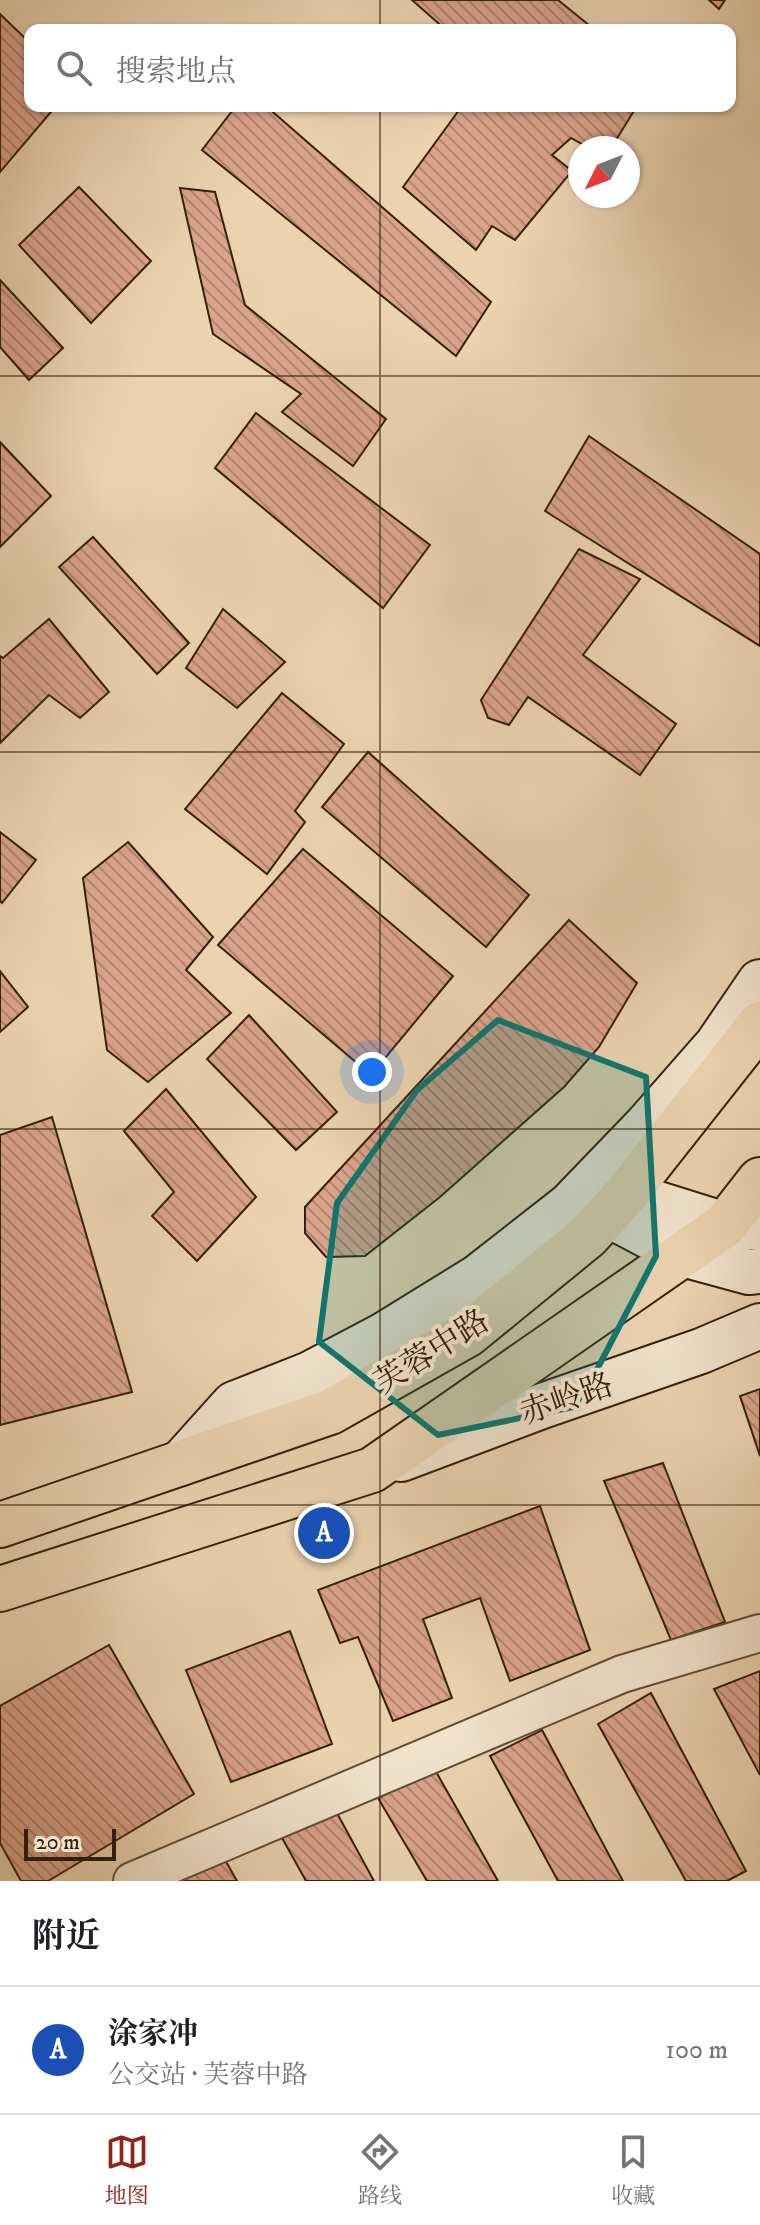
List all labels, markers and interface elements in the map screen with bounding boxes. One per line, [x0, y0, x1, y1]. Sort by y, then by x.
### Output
search box [24, 24, 736, 112]
icon: search [52, 46, 96, 90]
text: 搜索地点 [116, 54, 236, 91]
north arrow [568, 136, 640, 208]
your location [352, 1052, 392, 1092]
street label: 芙蓉中路 [367, 1302, 497, 1404]
street label: 赤岭路 [515, 1365, 619, 1434]
pin: A [298, 1503, 350, 1563]
scale bar [24, 1825, 116, 1861]
text: 20 m [36, 1829, 80, 1856]
text: 附近 [32, 1916, 100, 1958]
text: 涂家冲 [108, 2016, 198, 2053]
text: A [50, 2034, 66, 2067]
text: 100 m [665, 2034, 728, 2067]
text: 公交站 · 芙蓉中路 [108, 2059, 307, 2092]
tab: 地图 [105, 2130, 149, 2210]
tab: 路线 [358, 2130, 402, 2210]
tab: 收藏 [611, 2130, 655, 2210]

